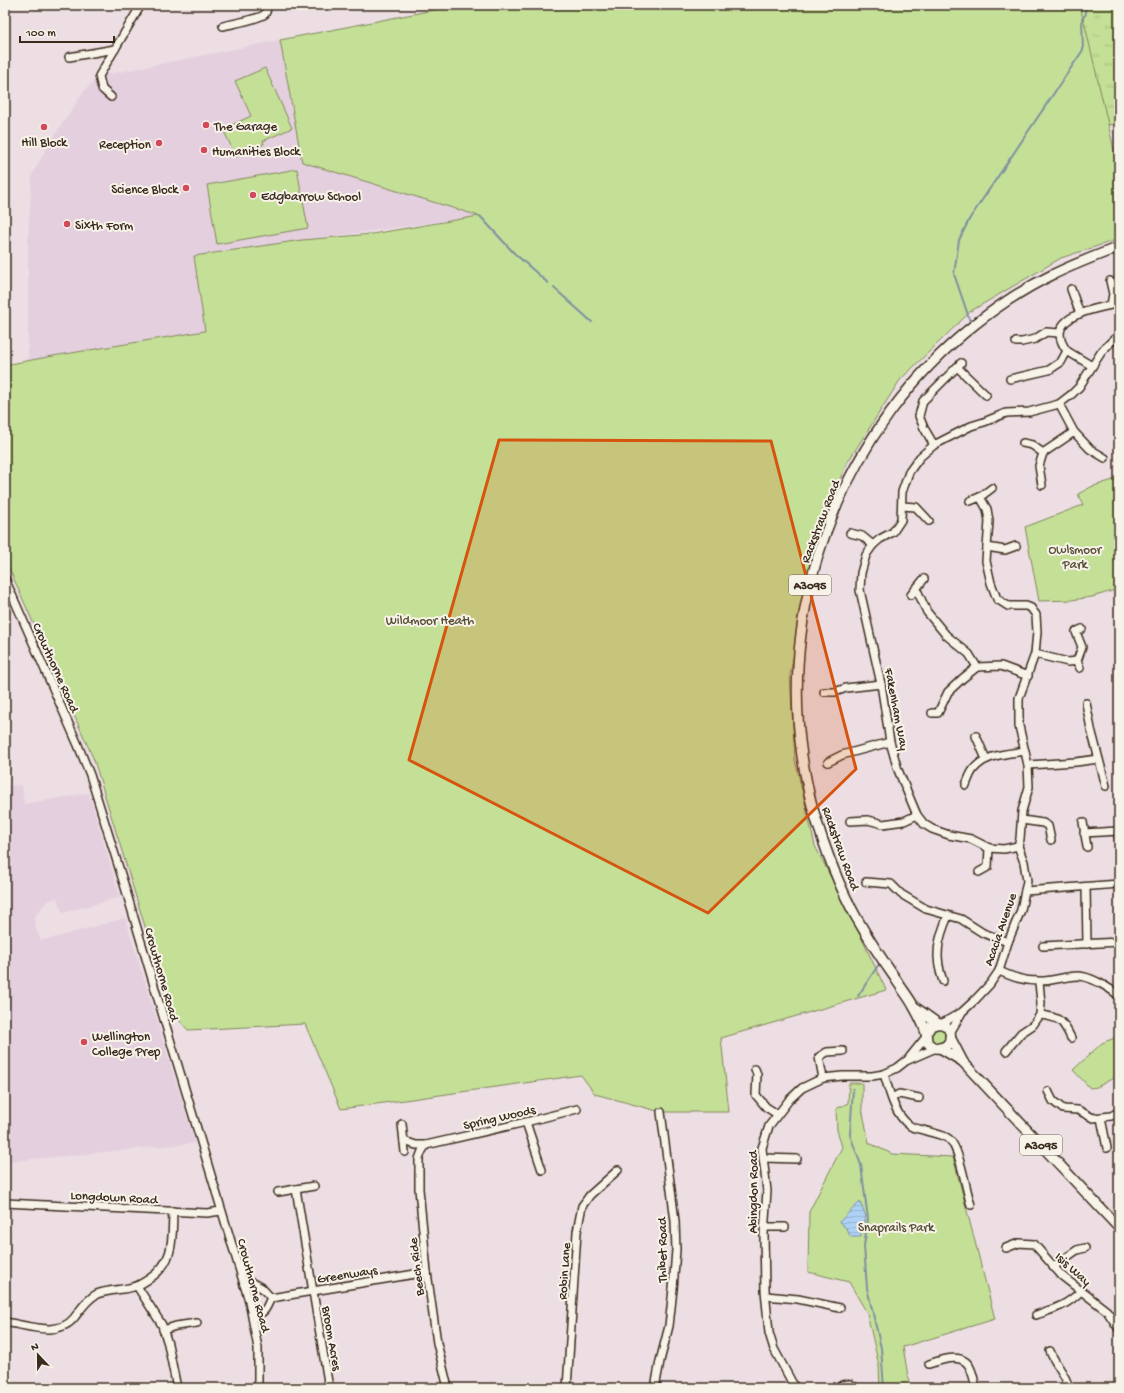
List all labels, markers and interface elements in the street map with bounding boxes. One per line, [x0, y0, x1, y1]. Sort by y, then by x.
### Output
scale bar [20, 18, 114, 44]
text: 100 m [25, 27, 56, 41]
marker: The Garage [201, 120, 211, 130]
place label: The Garage [213, 120, 277, 135]
marker: Hill Block [39, 122, 49, 132]
place label: Hill Block [21, 136, 68, 151]
place label: Reception [99, 138, 152, 153]
marker: Reception [154, 138, 164, 148]
marker: Humanities Block [199, 145, 209, 155]
place label: Humanities Block [212, 145, 301, 160]
place label: Science Block [111, 183, 179, 198]
marker: Science Block [181, 183, 191, 193]
marker: Edgbarrow School [248, 190, 258, 200]
place label: Edgbarrow School [261, 190, 361, 205]
marker: Sixth Form [62, 219, 72, 229]
place label: Sixth Form [75, 219, 133, 234]
street label: Rackstraw Road [799, 477, 845, 566]
park label: Owlsmoor Park [1049, 543, 1103, 573]
road number: A3095 [789, 575, 831, 595]
park label: Wildmoor Heath [386, 614, 474, 629]
street label: Crowthorne Road [28, 621, 82, 716]
street label: Fakenham Way [880, 666, 911, 753]
street label: Rackstraw Road [818, 805, 862, 894]
street label: Acacia Avenue [982, 891, 1021, 968]
street label: Crowthorne Road [140, 926, 181, 1024]
place label: Wellington College Prep [92, 1030, 161, 1060]
marker: Wellington College Prep [79, 1037, 89, 1047]
street label: Spring Woods [462, 1103, 538, 1134]
road number: A3095 [1020, 1135, 1062, 1155]
street label: Abingdon Road [747, 1149, 762, 1233]
street label: Longdown Road [70, 1189, 159, 1208]
street label: Thibet Road [656, 1216, 671, 1284]
park label: Snaprails Park [858, 1221, 935, 1236]
street label: Beech Ride [406, 1236, 429, 1298]
street label: Crowthorne Road [233, 1237, 273, 1336]
street label: Robin Lane [556, 1242, 575, 1300]
street label: Isis Way [1051, 1250, 1094, 1290]
street label: Greenways [316, 1263, 380, 1288]
street label: Broom Acres [317, 1304, 344, 1373]
north arrow [18, 1335, 58, 1375]
text: N [29, 1341, 41, 1354]

